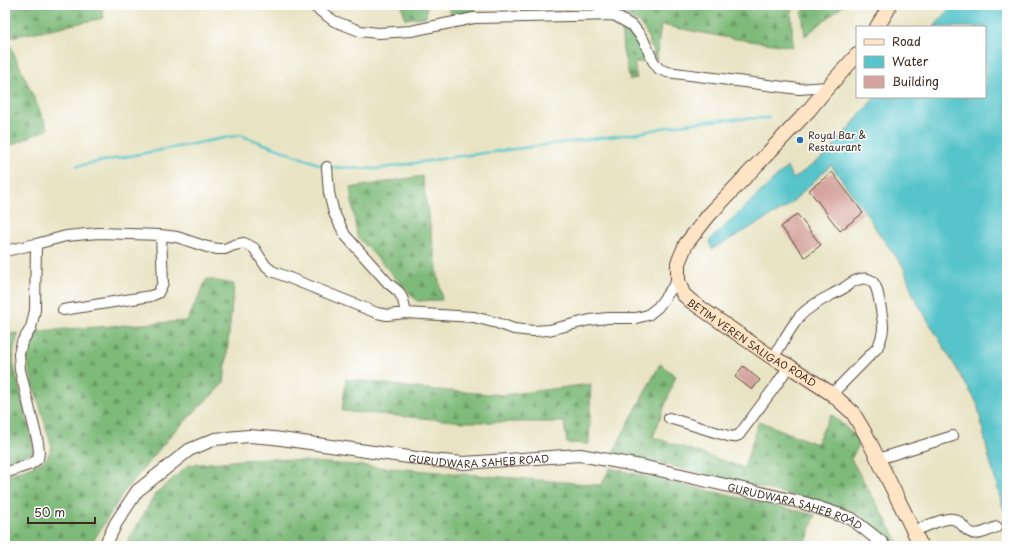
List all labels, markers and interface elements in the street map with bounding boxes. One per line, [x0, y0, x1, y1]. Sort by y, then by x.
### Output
legend [856, 26, 986, 98]
text: Road [892, 32, 921, 50]
text: Water [892, 52, 929, 70]
text: Building [892, 72, 939, 90]
place label: Royal Bar & Restaurant [808, 127, 866, 154]
marker: Royal Bar & Restaurant [795, 135, 805, 145]
street label: BETIM VEREN SALIGAO ROAD [685, 294, 820, 390]
street label: GURUDWARA SAHEB ROAD [408, 450, 550, 470]
street label: GURUDWARA SAHEB ROAD [726, 478, 866, 533]
scale bar [28, 499, 95, 525]
text: 50 m [34, 503, 65, 521]

